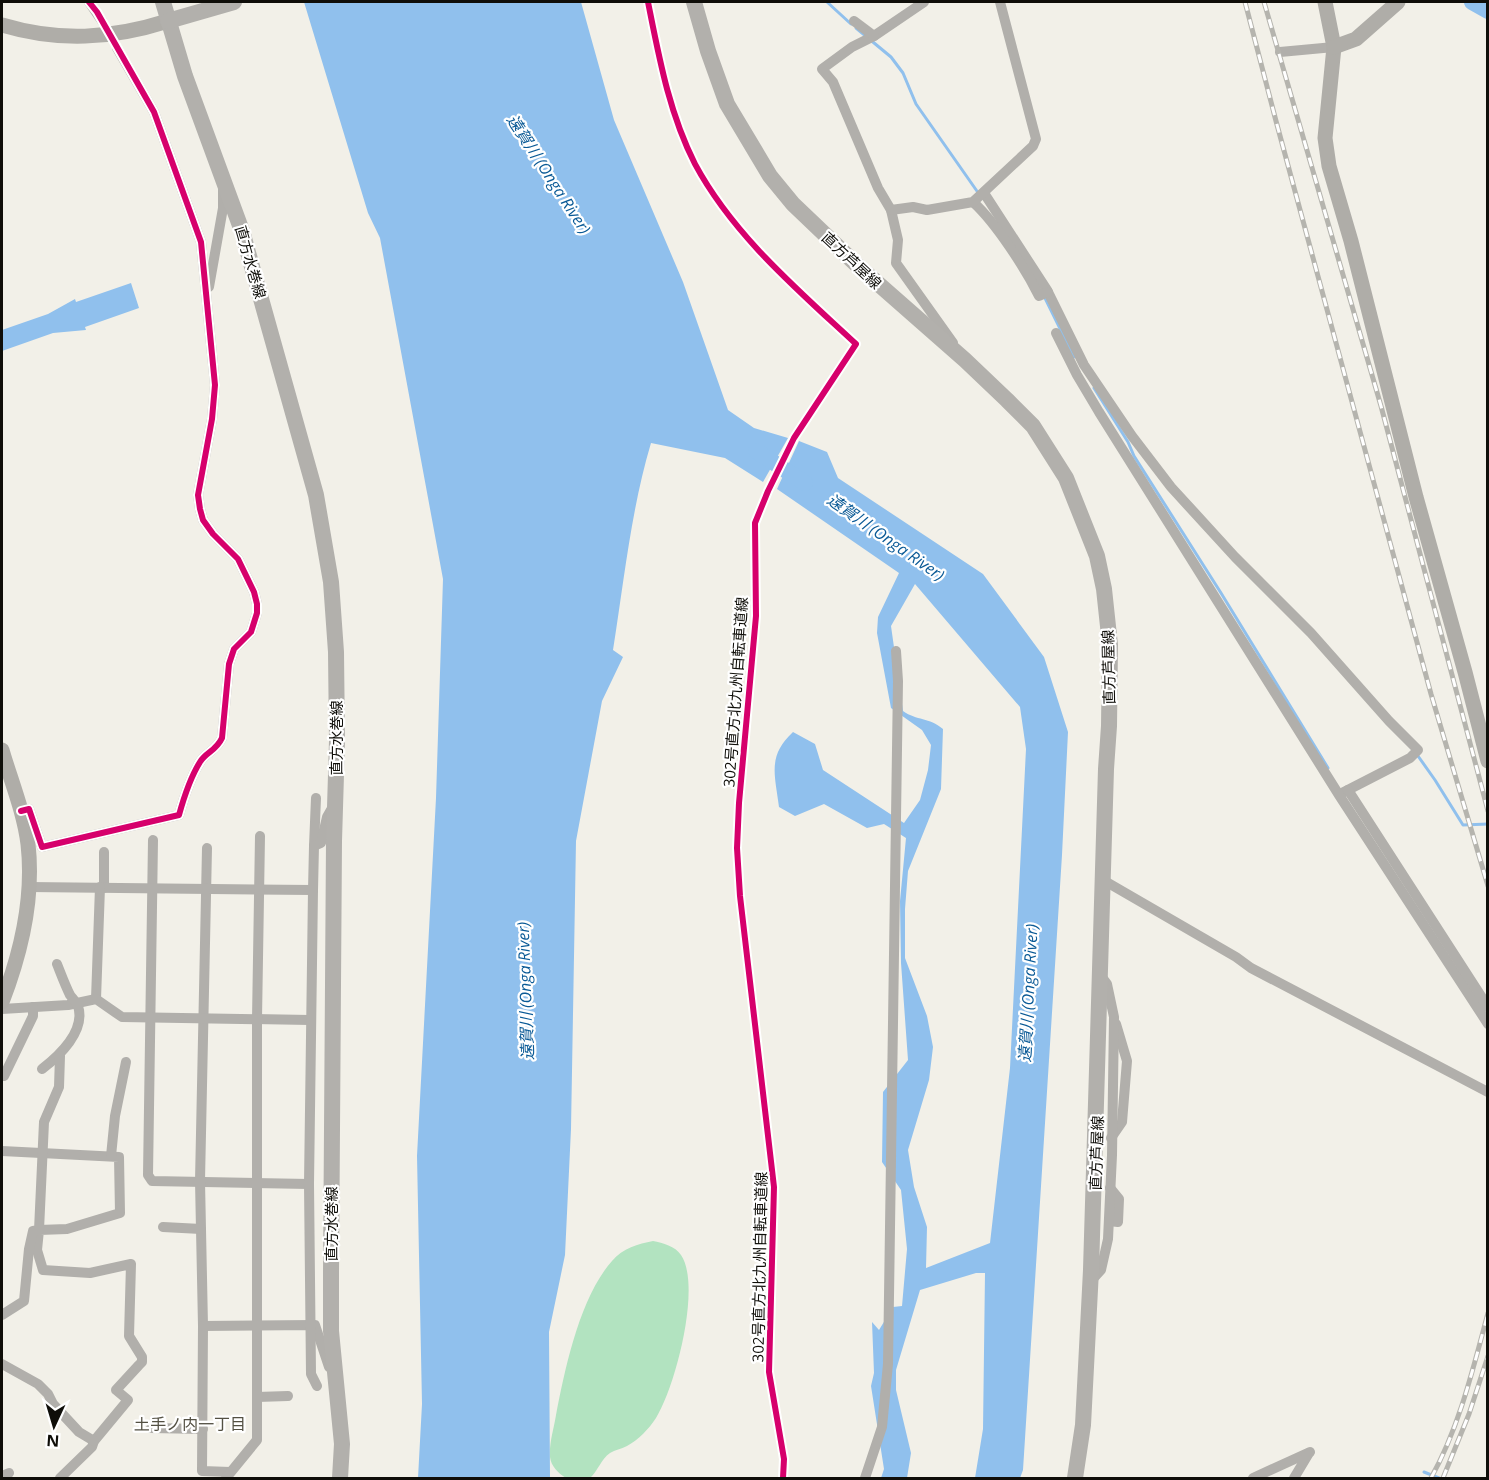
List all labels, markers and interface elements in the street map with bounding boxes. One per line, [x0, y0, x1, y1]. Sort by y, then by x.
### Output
water label: 遠賀川 (Onga River) [502, 110, 596, 238]
street label: 直方水巻線 [231, 223, 271, 301]
street label: 直方芦屋線 [818, 227, 886, 293]
water label: 遠賀川 (Onga River) [823, 488, 949, 586]
street label: 302号直方北九州自転車道線 [718, 596, 752, 788]
street label: 直方芦屋線 [1097, 629, 1119, 705]
street label: 直方水巻線 [326, 700, 346, 776]
water label: 遠賀川 (Onga River) [512, 921, 538, 1061]
water label: 遠賀川 (Onga River) [1013, 923, 1043, 1063]
street label: 直方芦屋線 [1085, 1115, 1107, 1191]
street label: 302号直方北九州自転車道線 [747, 1171, 771, 1363]
street label: 直方水巻線 [321, 1186, 341, 1262]
north arrow [24, 1396, 84, 1456]
district label: 土手ノ内一丁目 [134, 1413, 246, 1435]
text: N [46, 1430, 60, 1452]

